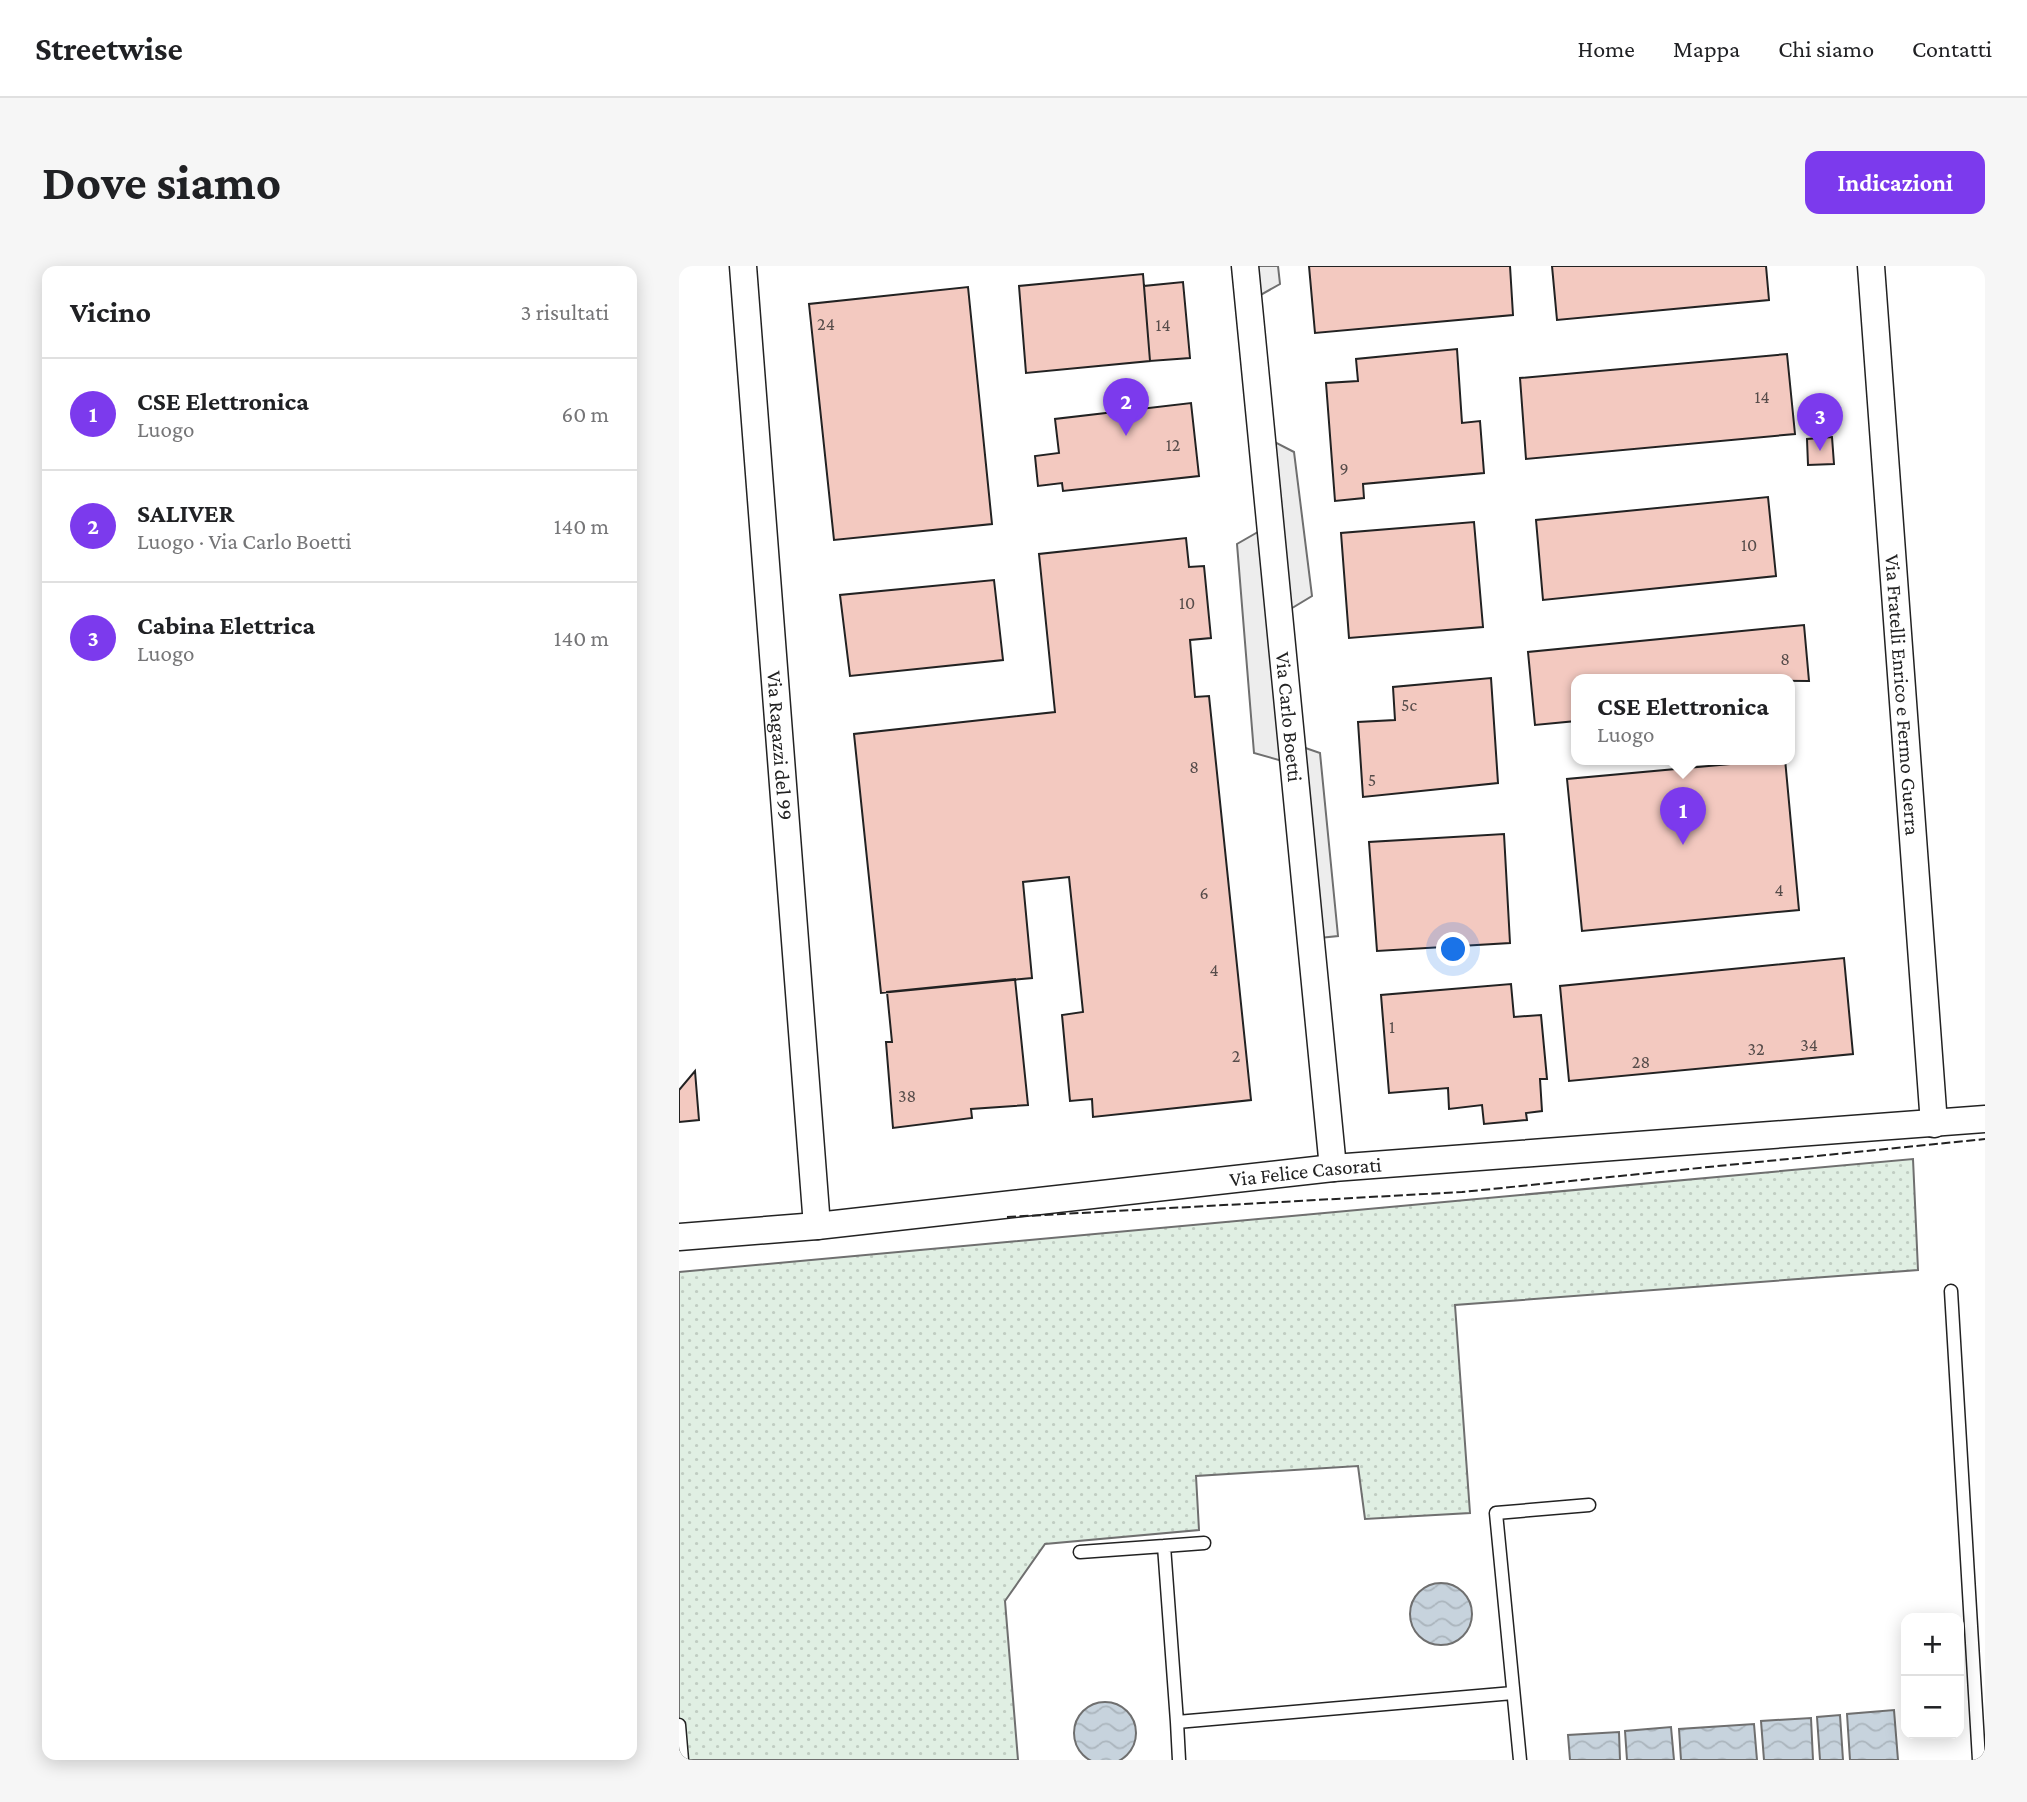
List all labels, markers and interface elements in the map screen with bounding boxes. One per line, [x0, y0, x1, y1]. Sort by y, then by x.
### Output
text: Streetwise [35, 30, 183, 67]
text: Home [1577, 35, 1635, 62]
text: Mappa [1673, 35, 1740, 62]
text: Chi siamo [1778, 35, 1874, 62]
text: Contatti [1912, 35, 1992, 62]
button: Indicazioni [1805, 151, 1985, 214]
text: Dove siamo [42, 155, 281, 210]
text: Vicino [70, 295, 151, 328]
text: 3 risultati [521, 299, 609, 325]
house number: 24 [817, 314, 835, 334]
house number: 14 [1155, 315, 1171, 335]
pin: 2 [1103, 378, 1149, 436]
text: CSE Elettronica [137, 387, 309, 416]
house number: 14 [1754, 387, 1770, 407]
pin: 3 [1797, 393, 1843, 451]
text: 1 [89, 401, 97, 427]
text: 60 m [562, 401, 609, 427]
text: Luogo [137, 416, 194, 442]
house number: 12 [1166, 435, 1180, 455]
house number: 9 [1339, 459, 1349, 479]
text: SALIVER [137, 499, 234, 528]
text: 2 [87, 513, 99, 539]
text: 140 m [554, 513, 609, 539]
text: Luogo · Via Carlo Boetti [137, 528, 351, 554]
house number: 10 [1741, 535, 1757, 555]
street label: Via Fratelli Enrico e Fermo Guerra [1880, 553, 1925, 837]
house number: 10 [1179, 593, 1195, 613]
text: Cabina Elettrica [137, 611, 315, 640]
text: 3 [87, 625, 99, 651]
text: 140 m [554, 625, 609, 651]
text: Luogo [137, 640, 194, 666]
house number: 8 [1780, 649, 1790, 669]
street label: Via Carlo Boetti [1271, 651, 1307, 784]
street label: Via Ragazzi del 99 [762, 670, 798, 821]
popup [1571, 674, 1795, 765]
text: CSE Elettronica [1597, 692, 1769, 721]
house number: 5c [1401, 695, 1418, 715]
text: Luogo [1597, 721, 1654, 747]
house number: 8 [1189, 757, 1199, 777]
house number: 5 [1368, 770, 1376, 790]
pin: 1 [1660, 787, 1706, 845]
house number: 4 [1774, 880, 1784, 900]
house number: 6 [1199, 883, 1209, 903]
your location [1436, 932, 1470, 966]
house number: 4 [1209, 960, 1219, 980]
house number: 1 [1389, 1017, 1395, 1037]
house number: 34 [1800, 1035, 1818, 1055]
house number: 32 [1747, 1039, 1765, 1059]
house number: 2 [1232, 1046, 1240, 1066]
house number: 28 [1632, 1052, 1650, 1072]
house number: 38 [898, 1086, 916, 1106]
street label: Via Felice Casorati [1228, 1152, 1383, 1192]
map controls [1901, 1613, 1964, 1739]
button: + [1901, 1613, 1964, 1676]
button: − [1901, 1676, 1964, 1739]

